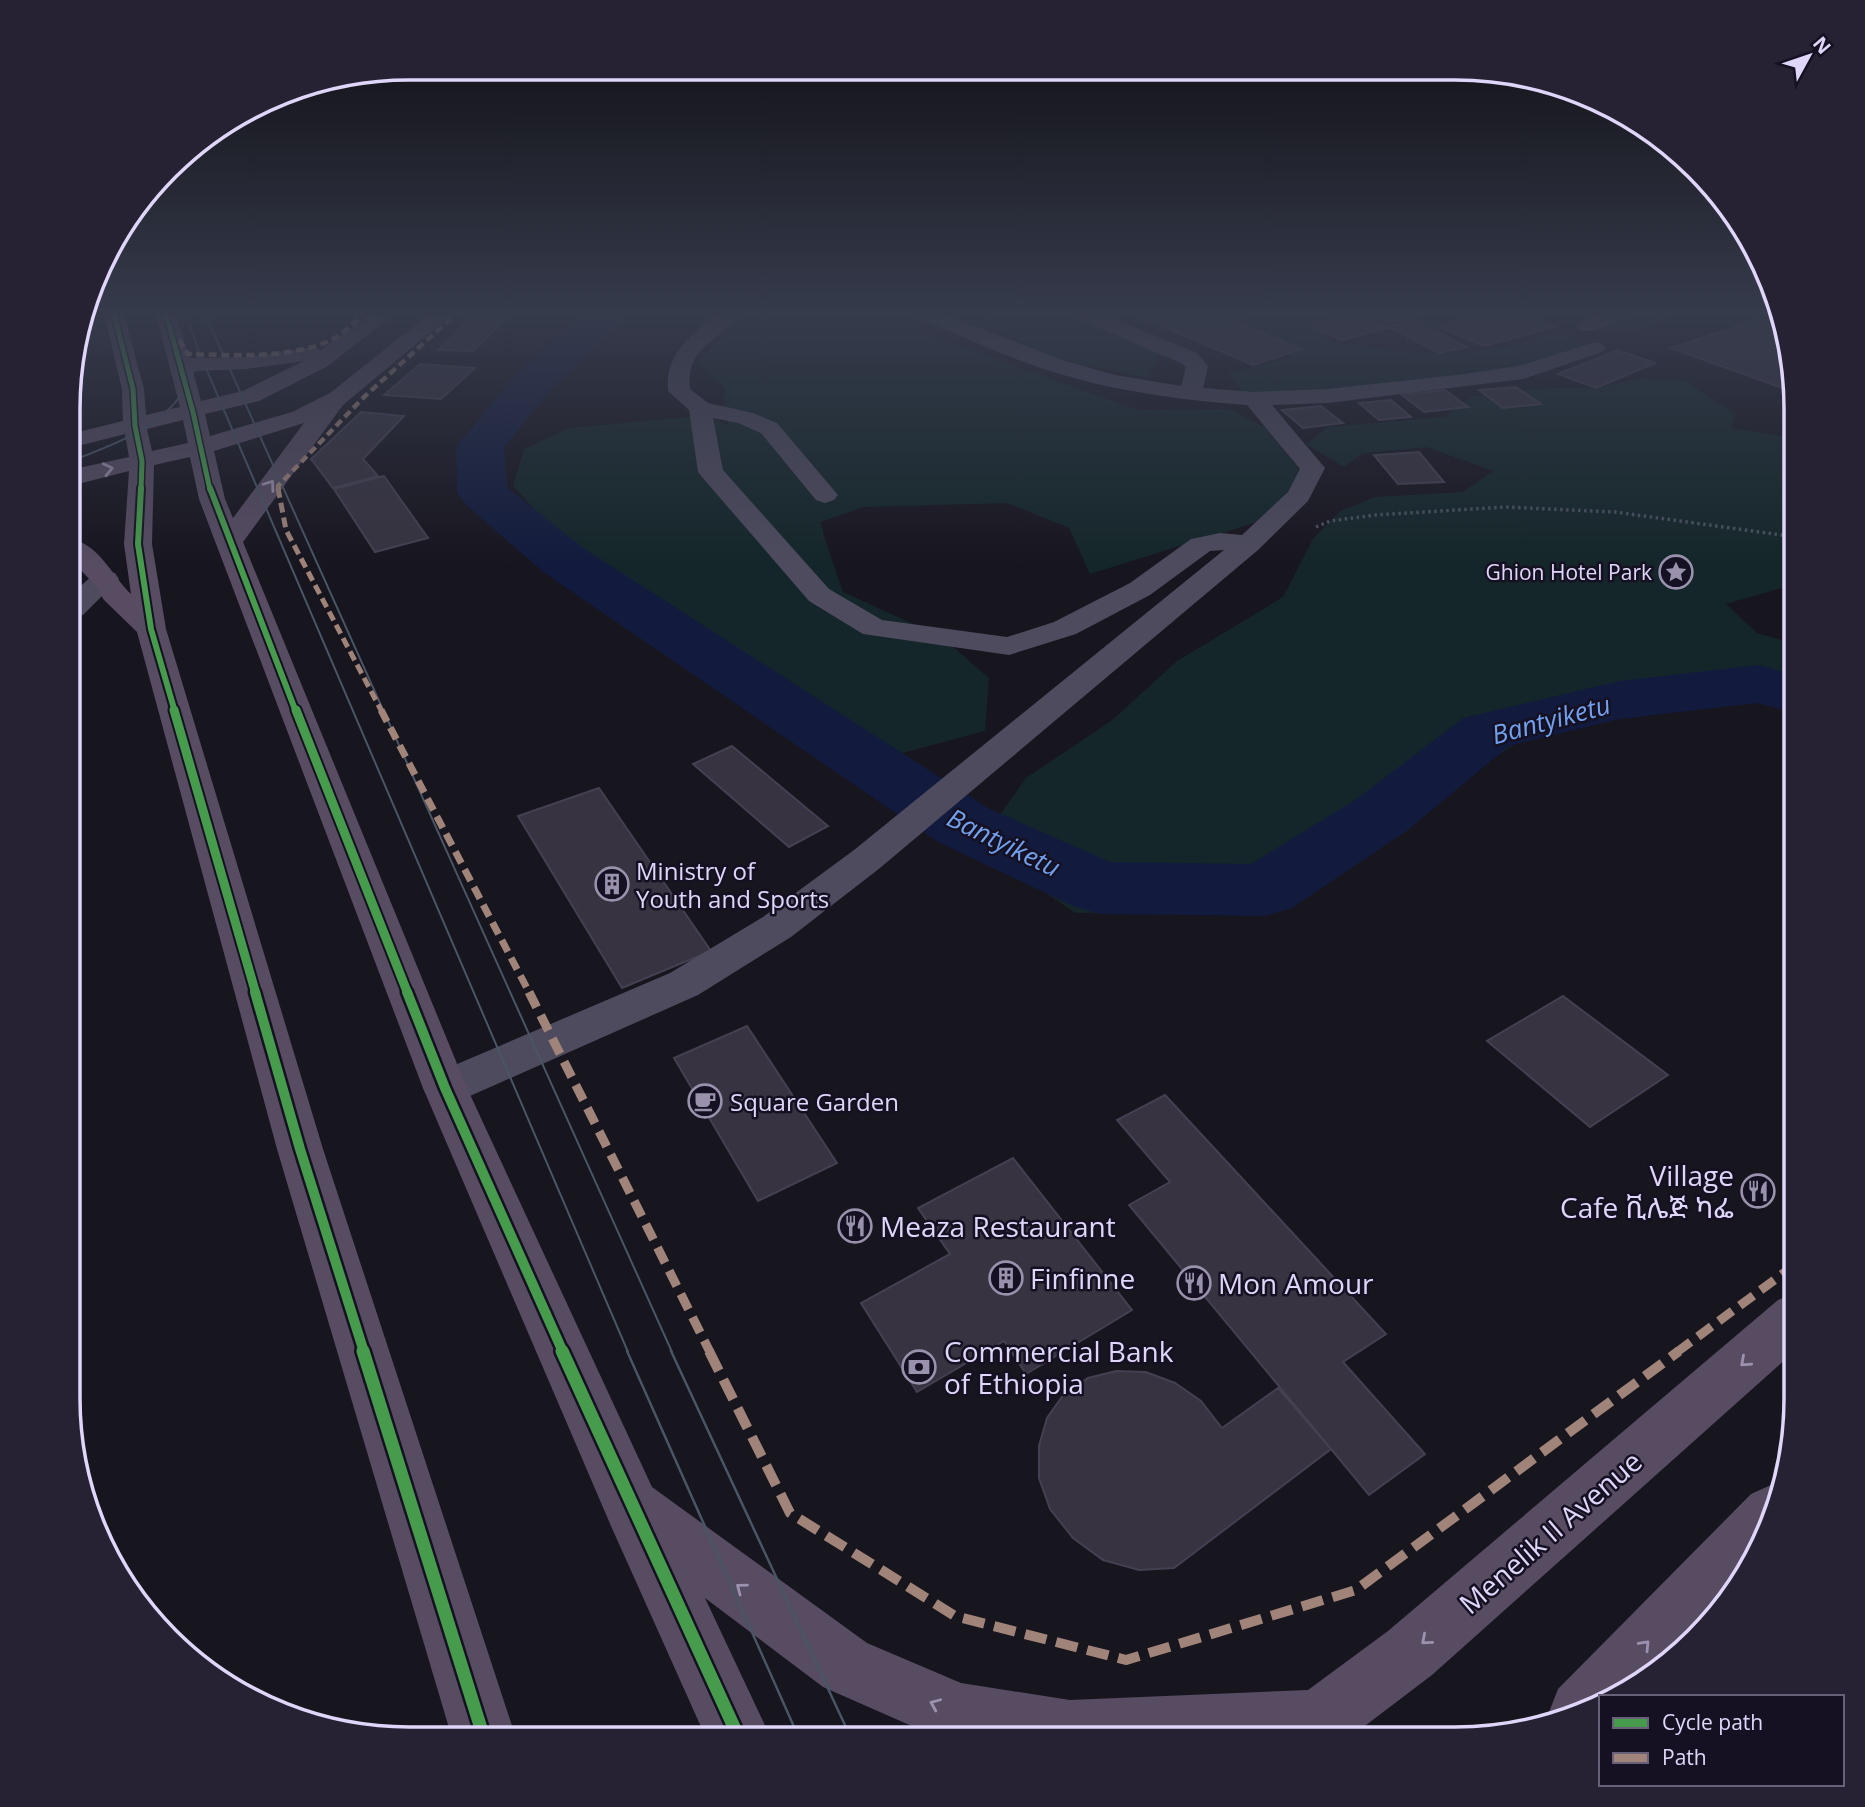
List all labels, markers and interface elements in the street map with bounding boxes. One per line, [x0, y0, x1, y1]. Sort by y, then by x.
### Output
north arrow [1774, 21, 1844, 91]
text: N [1807, 31, 1837, 59]
one-way arrow [102, 463, 114, 477]
one-way arrow [262, 481, 275, 493]
place icon: Ghion Hotel Park [1657, 553, 1695, 591]
place label: Ghion Hotel Park [1486, 558, 1652, 586]
water label: Bantyiketu [1488, 686, 1614, 752]
water label: Bantyiketu [941, 799, 1067, 885]
place label: Ministry of Youth and Sports [636, 854, 829, 915]
building icon: Ministry of Youth and Sports [593, 865, 631, 903]
cafe icon: Square Garden [686, 1082, 724, 1120]
place label: Square Garden [730, 1085, 899, 1118]
place label: Village Cafe ቪሌጅ ካፌ [1560, 1156, 1734, 1226]
restaurant icon: Village Cafe ቪሌጅ ካፌ [1739, 1172, 1777, 1210]
restaurant icon: Meaza Restaurant [836, 1207, 874, 1245]
place label: Meaza Restaurant [880, 1207, 1116, 1245]
building icon: Finfinne [987, 1259, 1025, 1297]
place label: Finfinne [1030, 1259, 1135, 1297]
restaurant icon: Mon Amour [1175, 1264, 1213, 1302]
place label: Mon Amour [1218, 1264, 1374, 1302]
place label: Commercial Bank of Ethiopia [944, 1332, 1174, 1402]
bank icon: Commercial Bank of Ethiopia [900, 1348, 938, 1386]
one-way arrow [1740, 1354, 1753, 1366]
street label: Menelik II Avenue [1451, 1442, 1649, 1622]
one-way arrow [736, 1584, 749, 1596]
one-way arrow [1421, 1632, 1434, 1644]
one-way arrow [1637, 1640, 1650, 1653]
legend [1599, 1695, 1844, 1786]
one-way arrow [929, 1698, 942, 1712]
text: Cycle path [1662, 1708, 1763, 1736]
text: Path [1662, 1743, 1707, 1771]

